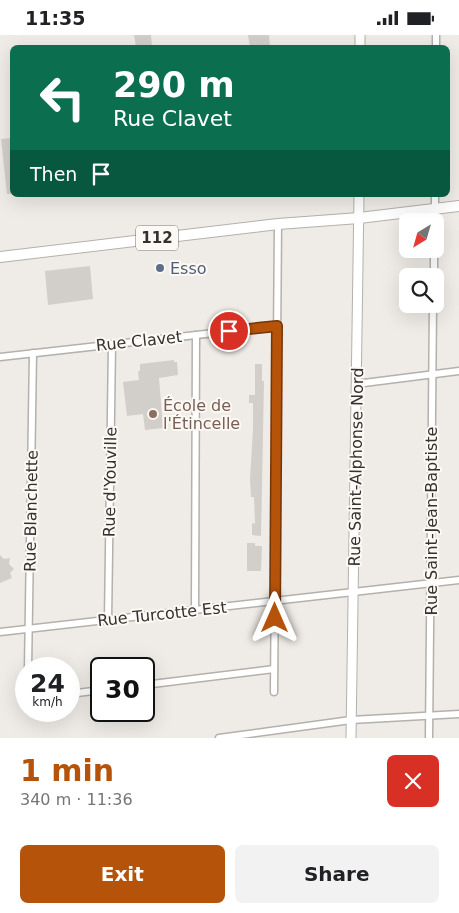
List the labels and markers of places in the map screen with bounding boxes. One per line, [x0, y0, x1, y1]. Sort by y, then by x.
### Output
place label: Esso [170, 259, 207, 278]
marker: Esso [154, 262, 166, 274]
pin [208, 310, 250, 352]
place label: École de l'Étincelle [163, 396, 240, 433]
marker: École de l'Étincelle [147, 408, 159, 420]

